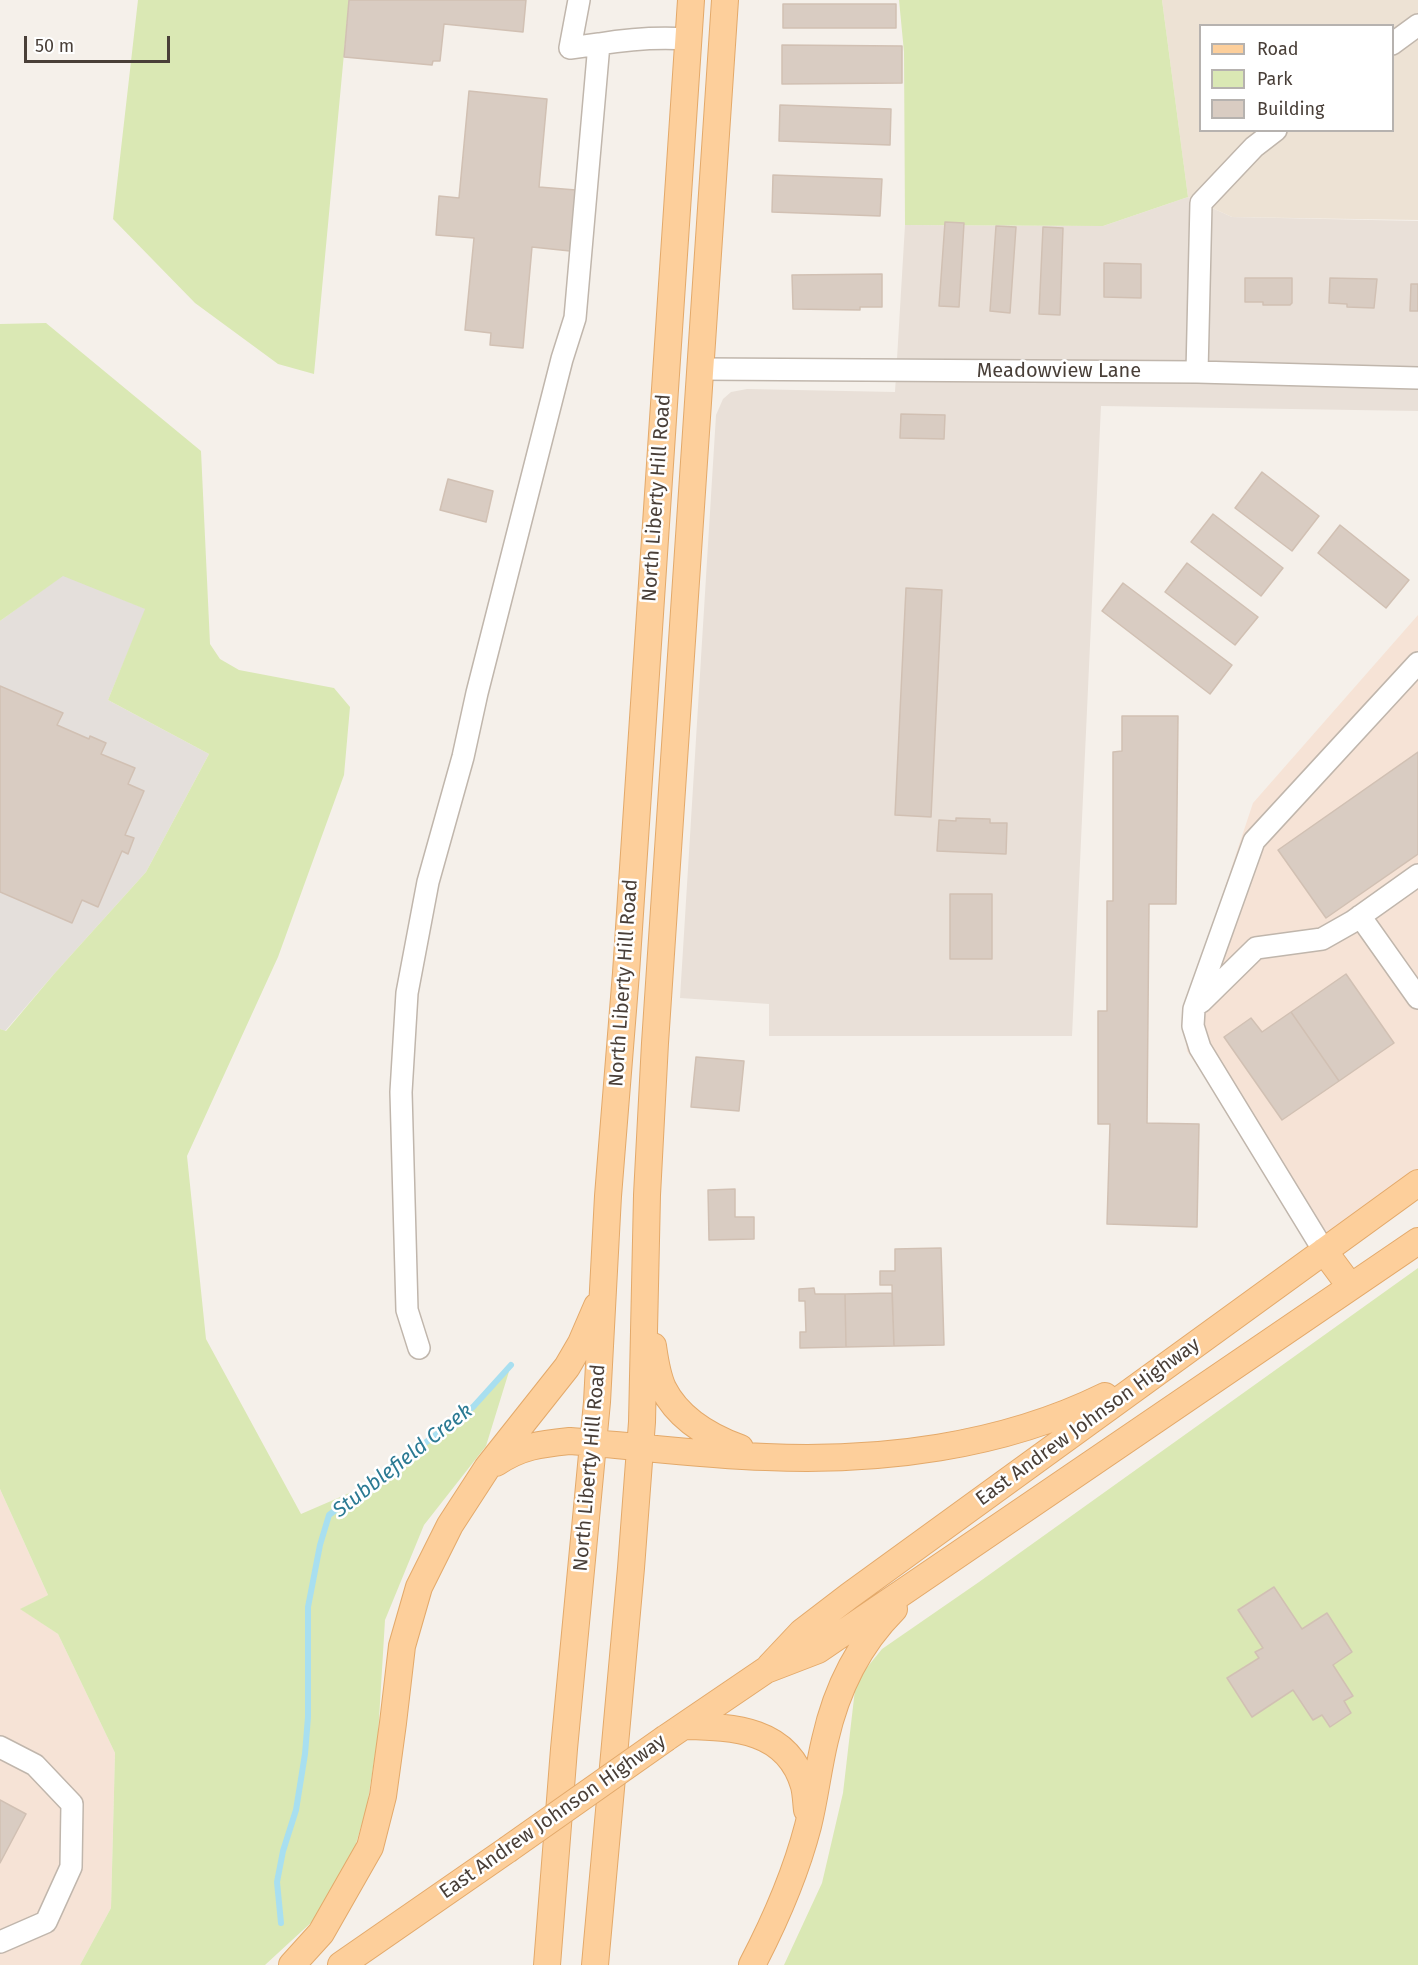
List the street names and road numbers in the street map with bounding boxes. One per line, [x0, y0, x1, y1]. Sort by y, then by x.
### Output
street label: Meadowview Lane [977, 359, 1141, 383]
street label: North Liberty Hill Road [638, 393, 676, 603]
street label: North Liberty Hill Road [605, 878, 643, 1088]
street label: East Andrew Johnson Highway [971, 1333, 1205, 1511]
street label: North Liberty Hill Road [569, 1363, 611, 1573]
street label: East Andrew Johnson Highway [435, 1729, 671, 1905]

